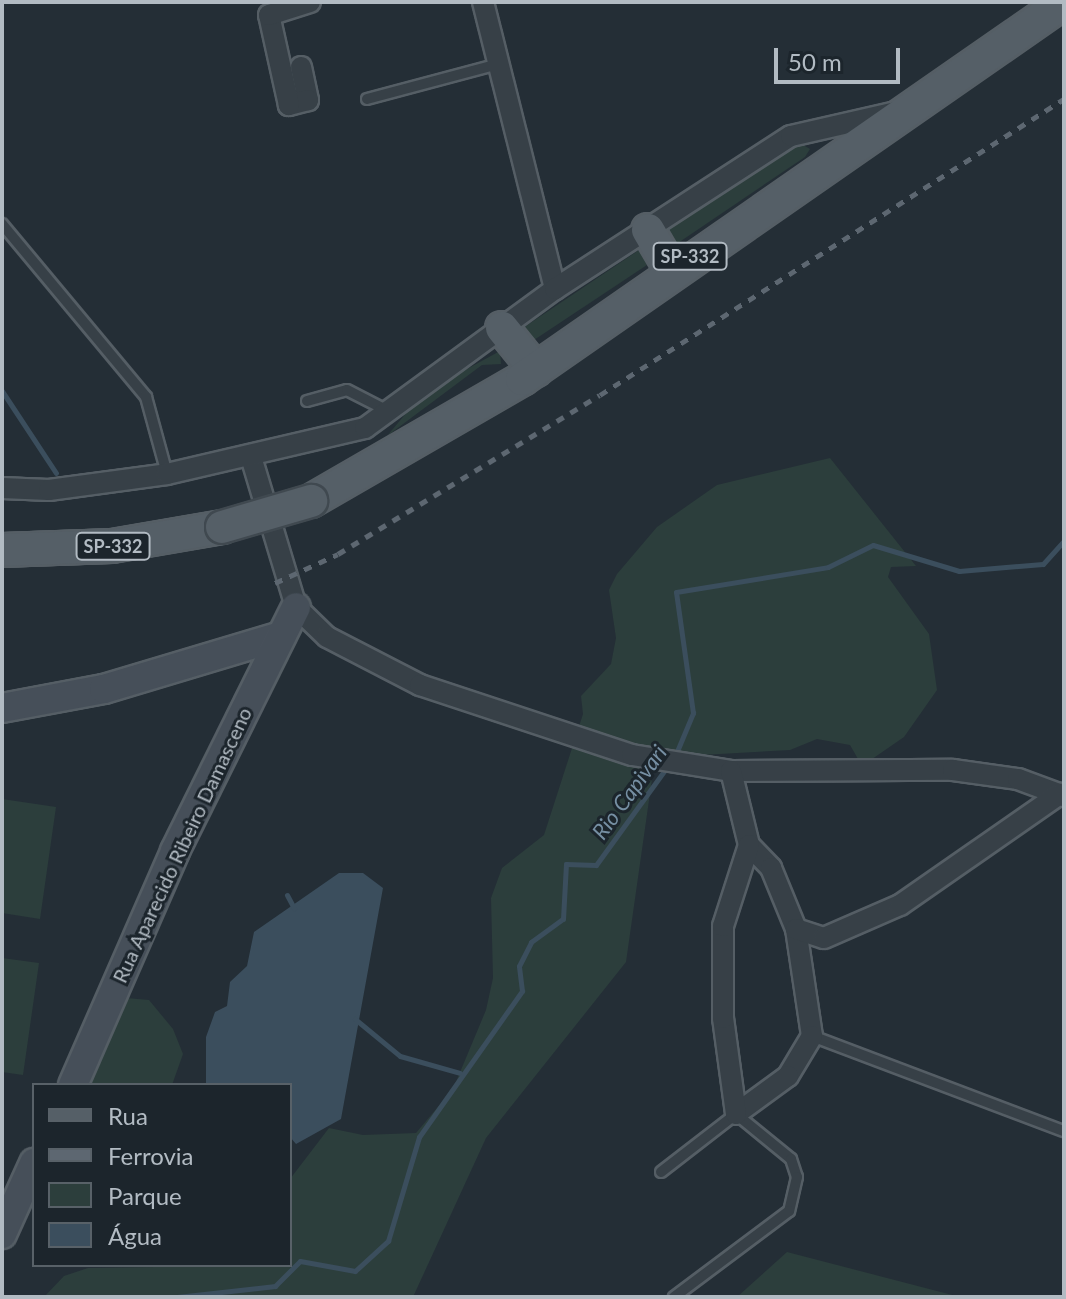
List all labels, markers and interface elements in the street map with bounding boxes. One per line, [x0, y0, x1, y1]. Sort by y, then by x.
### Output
scale bar [778, 32, 904, 82]
text: 50 m [788, 47, 842, 76]
road number: SP-332 [652, 242, 728, 270]
road number: SP-332 [75, 532, 151, 560]
street label: Rua Aparecido Ribeiro Damasceno [107, 703, 257, 987]
water label: Rio Capivari [586, 740, 672, 844]
legend [32, 1083, 292, 1267]
text: Rua [108, 1101, 148, 1130]
text: Ferrovia [108, 1141, 194, 1170]
text: Parque [108, 1181, 182, 1210]
text: Água [108, 1221, 162, 1250]

